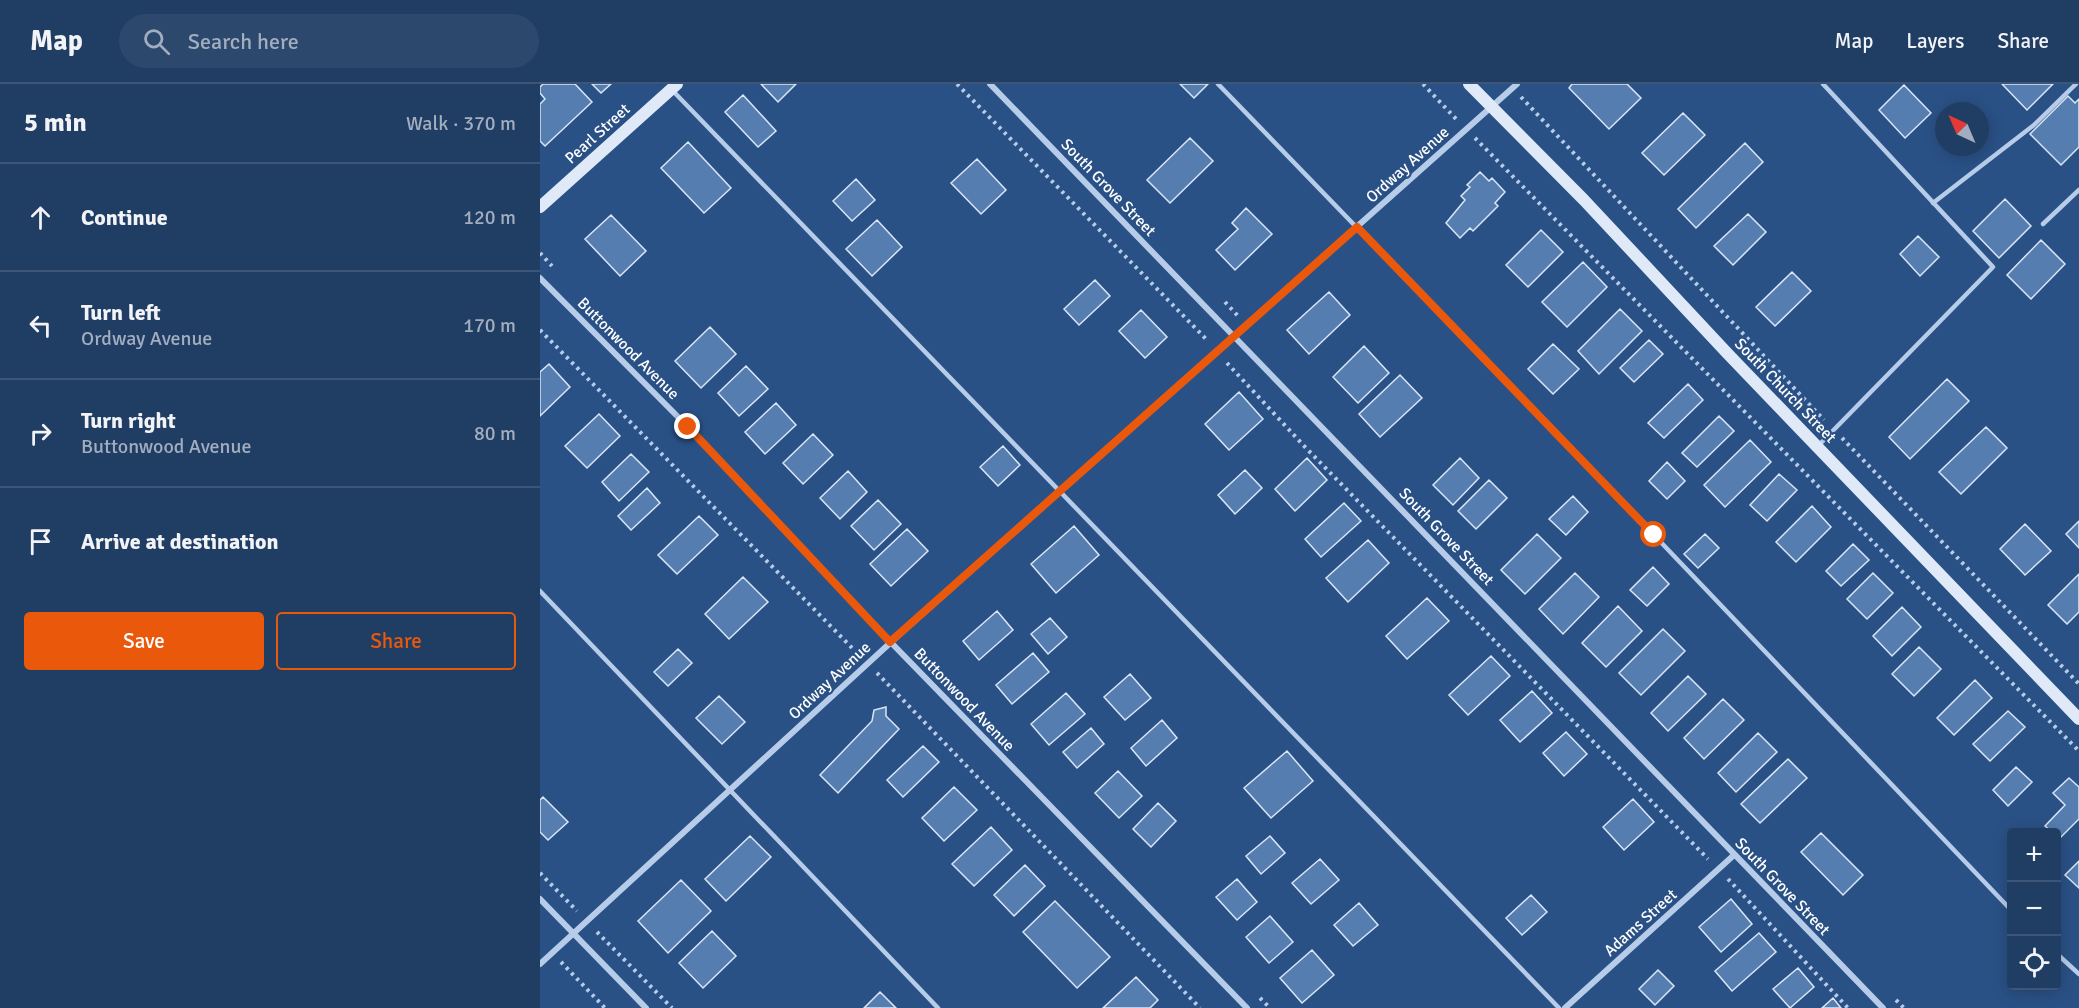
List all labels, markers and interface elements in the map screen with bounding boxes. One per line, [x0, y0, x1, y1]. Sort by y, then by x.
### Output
search box [119, 14, 539, 68]
text: Map [30, 24, 83, 58]
icon: search [140, 25, 173, 58]
text: Search here [188, 28, 299, 55]
text: Map [1835, 28, 1873, 54]
text: Layers [1906, 28, 1964, 54]
text: Share [1997, 28, 2049, 54]
street label: Pearl Street [561, 99, 635, 168]
north arrow [1935, 102, 1989, 156]
text: 5 min [24, 107, 87, 139]
text: Walk · 370 m [406, 111, 516, 136]
street label: Ordway Avenue [1362, 122, 1453, 207]
street label: South Grove Street [1057, 135, 1160, 241]
icon: ahead [24, 201, 57, 234]
text: Continue [81, 204, 168, 231]
text: 120 m [463, 205, 516, 230]
street label: Buttonwood Avenue [573, 293, 684, 404]
text: Turn left [81, 299, 161, 326]
icon: left [24, 309, 57, 342]
text: 170 m [463, 313, 516, 338]
text: Ordway Avenue [81, 326, 212, 351]
street label: South Church Street [1730, 334, 1841, 448]
text: Turn right [81, 407, 176, 434]
route end [674, 413, 700, 439]
icon: right [24, 417, 57, 450]
text: 80 m [474, 421, 516, 446]
text: Buttonwood Avenue [81, 434, 251, 459]
street label: South Grove Street [1395, 484, 1498, 590]
route start [1640, 521, 1666, 547]
icon: arrive [24, 525, 57, 558]
text: Arrive at destination [81, 528, 278, 555]
button: Save [24, 612, 264, 670]
button: Share [276, 612, 516, 670]
street label: Ordway Avenue [784, 638, 875, 724]
street label: Buttonwood Avenue [910, 644, 1019, 756]
map controls [2007, 828, 2061, 990]
button: + [2007, 828, 2061, 882]
street label: South Grove Street [1731, 834, 1834, 940]
button: − [2007, 882, 2061, 936]
street label: Adams Street [1600, 885, 1682, 961]
button: locate [2007, 936, 2061, 990]

